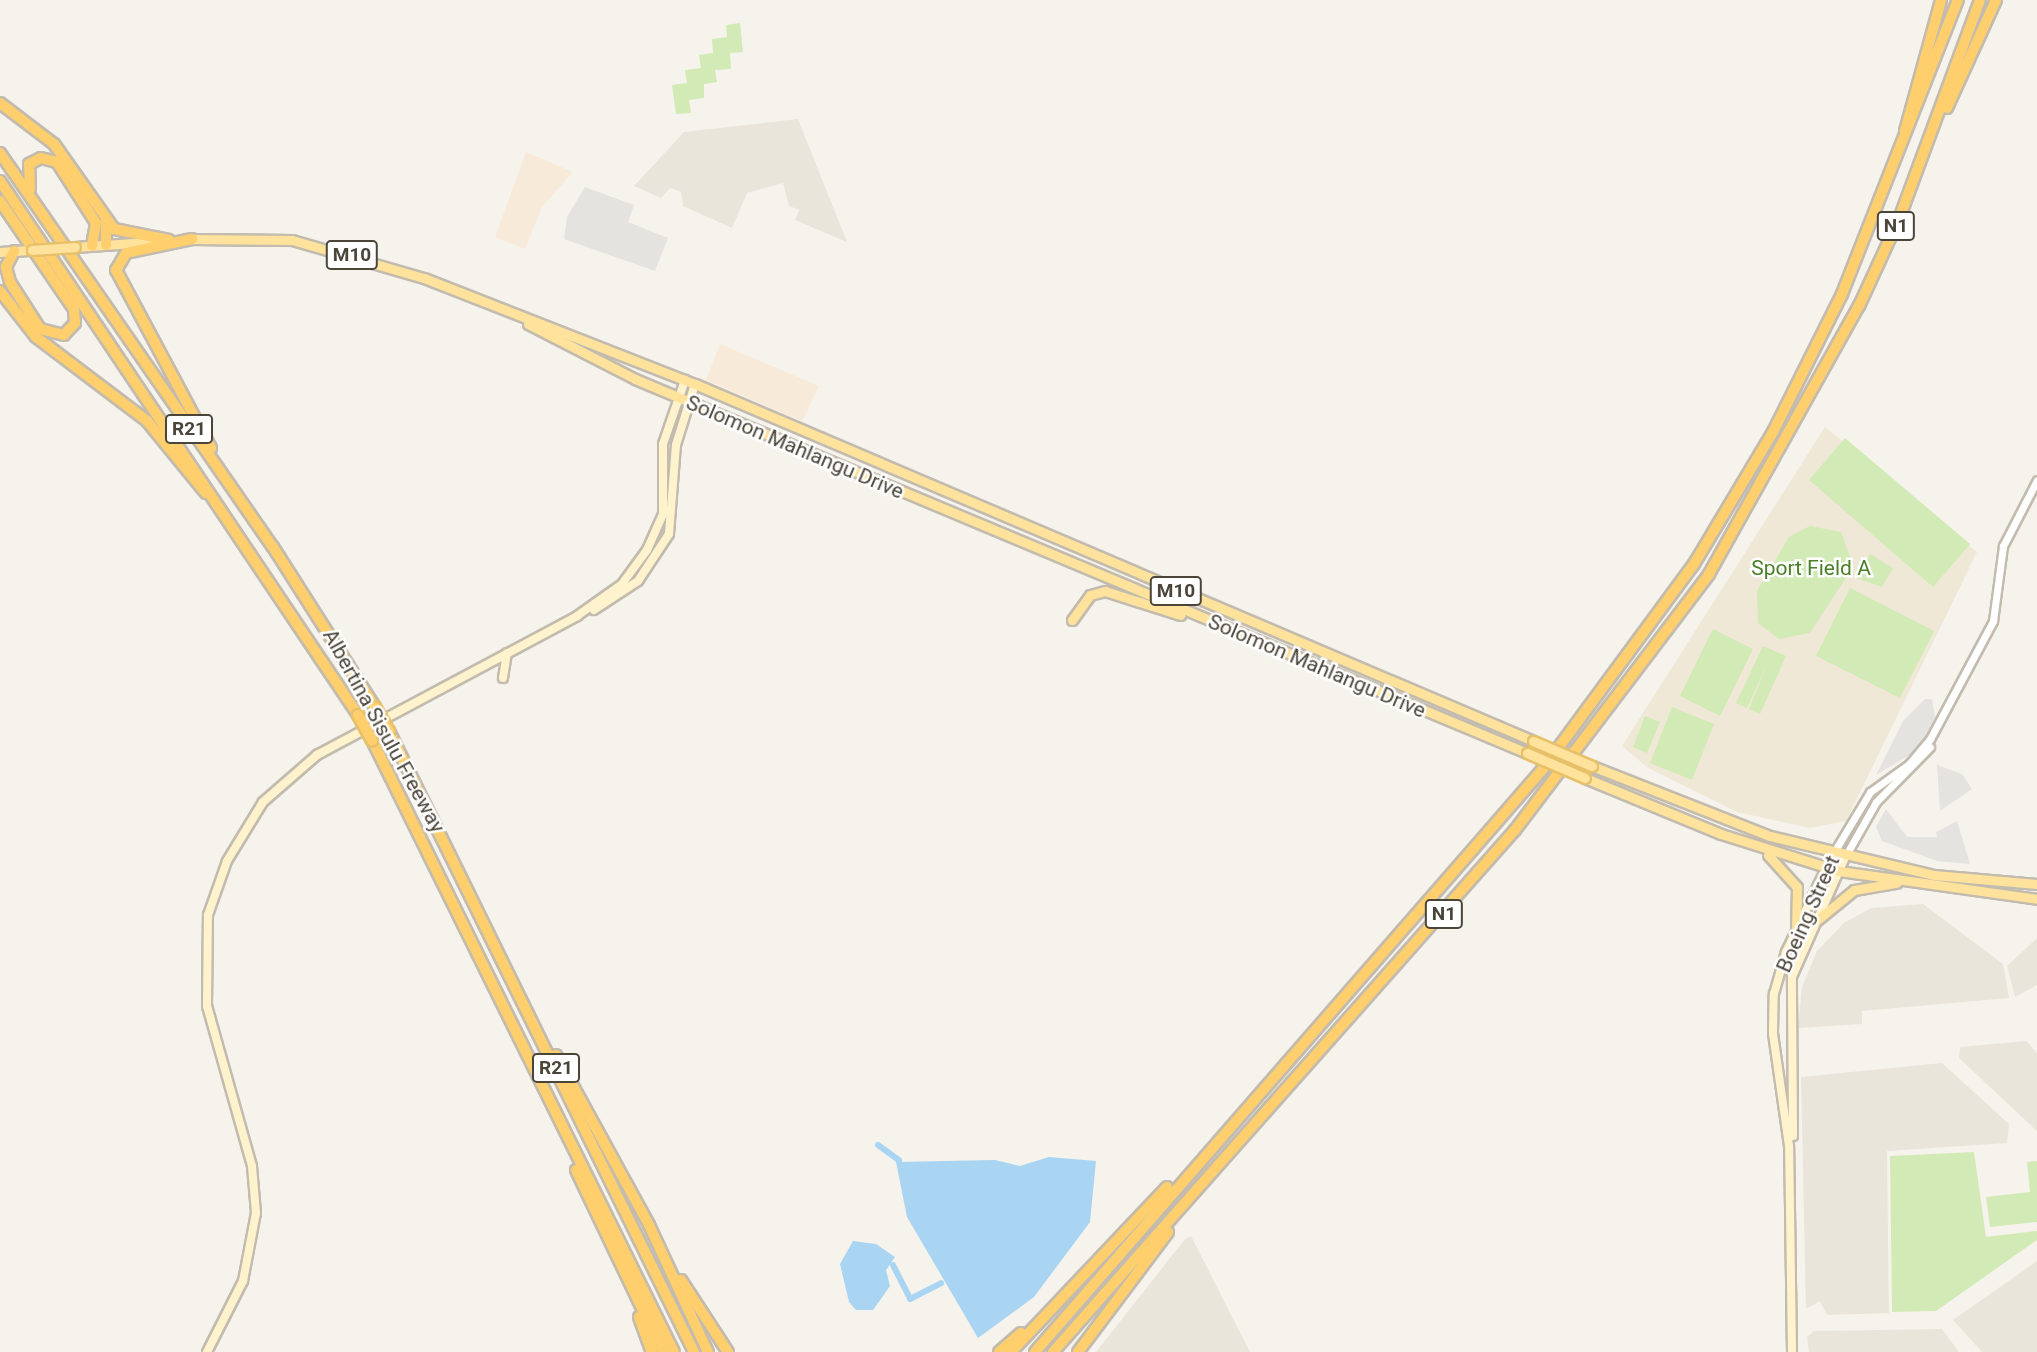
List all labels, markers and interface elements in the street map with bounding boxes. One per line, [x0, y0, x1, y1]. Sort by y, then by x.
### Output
road number: N1 [1877, 210, 1915, 242]
road number: M10 [326, 240, 378, 270]
street label: Solomon Mahlangu Drive [682, 390, 908, 504]
road number: R21 [164, 414, 214, 444]
park label: Sport Field A [1751, 555, 1871, 581]
road number: M10 [1150, 576, 1202, 606]
street label: Solomon Mahlangu Drive [1204, 609, 1430, 723]
street label: Albertina Sisulu Freeway [317, 625, 451, 837]
street label: Boeing Street [1771, 852, 1845, 976]
road number: N1 [1425, 898, 1463, 930]
road number: R21 [532, 1052, 580, 1084]

